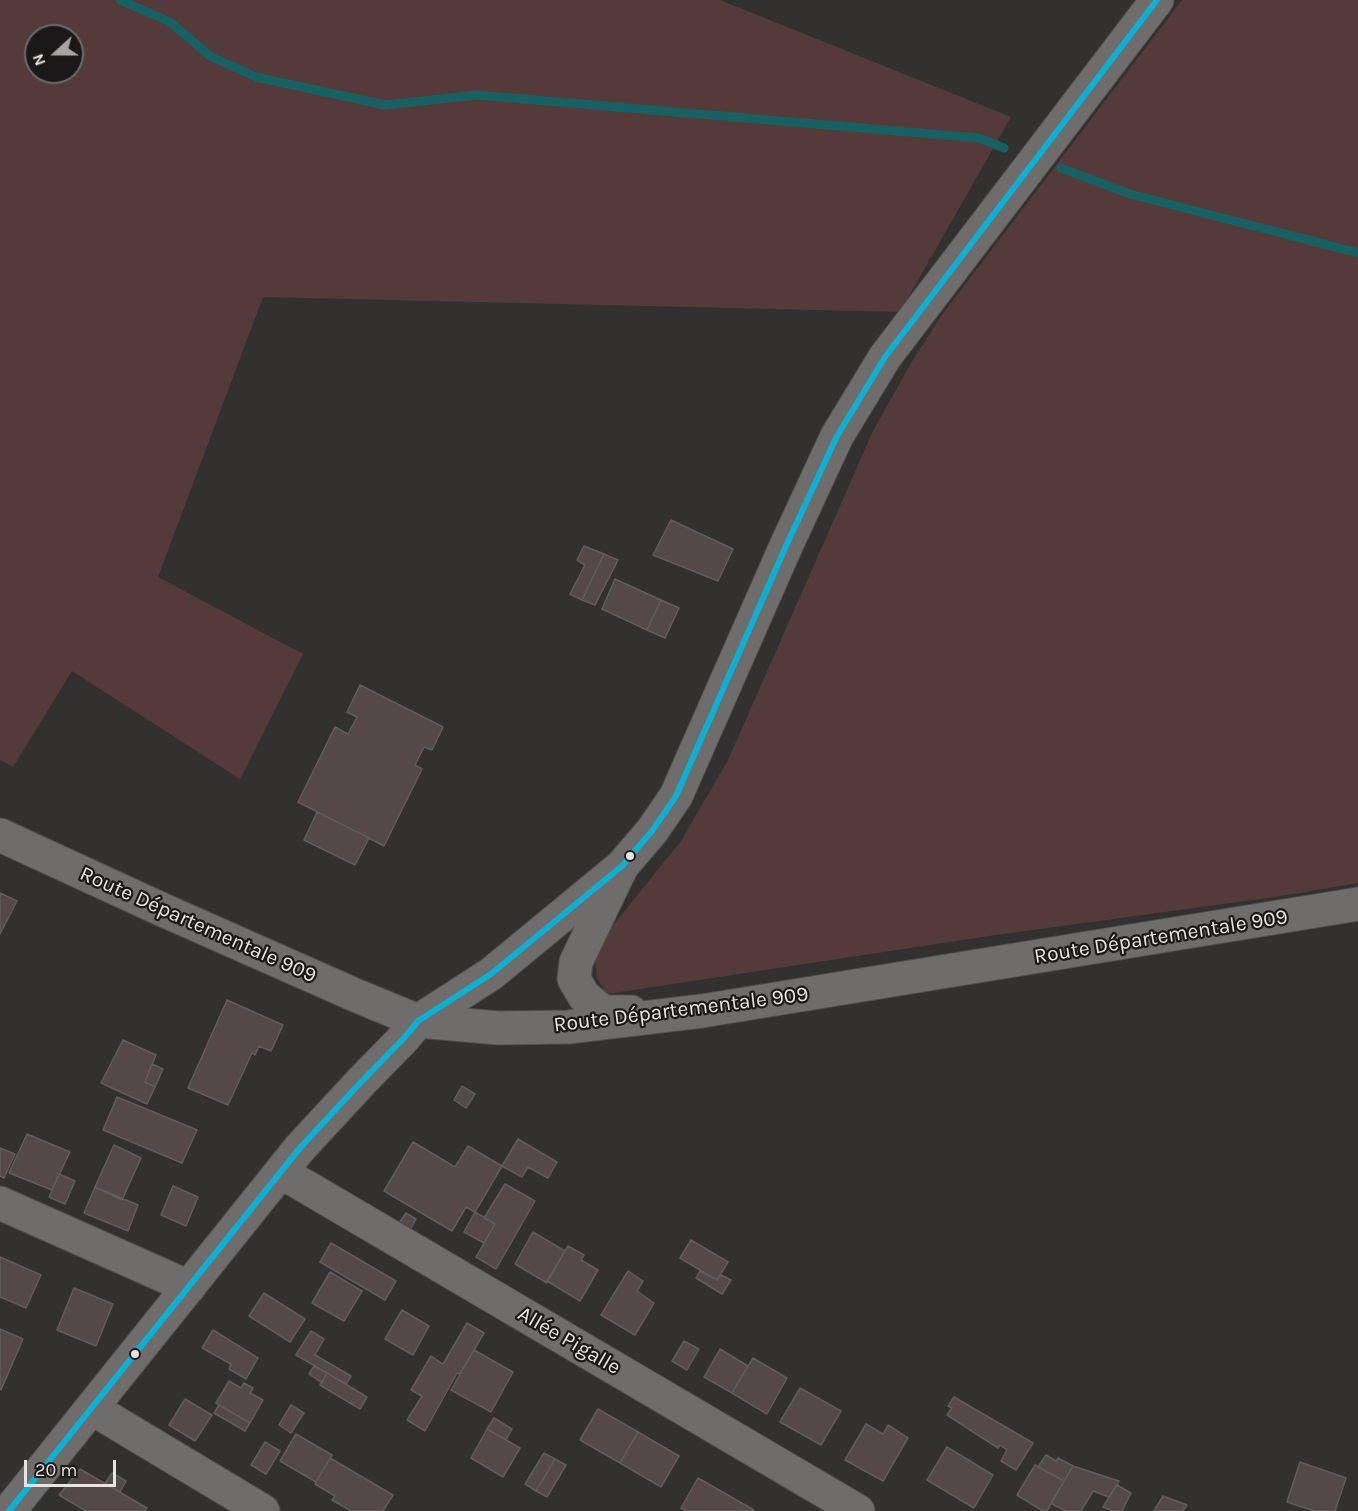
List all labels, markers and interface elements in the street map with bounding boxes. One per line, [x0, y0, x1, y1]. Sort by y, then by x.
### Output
north arrow [24, 24, 84, 84]
text: N [28, 51, 50, 69]
unlabelled marker [624, 850, 636, 862]
street label: Route Départementale 909 [76, 861, 320, 989]
street label: Route Départementale 909 [1032, 904, 1290, 970]
street label: Route Départementale 909 [552, 982, 810, 1038]
street label: Allée Pigalle [513, 1302, 625, 1380]
unlabelled marker [129, 1348, 141, 1360]
scale bar [27, 1448, 118, 1486]
text: 20 m [35, 1459, 77, 1481]

